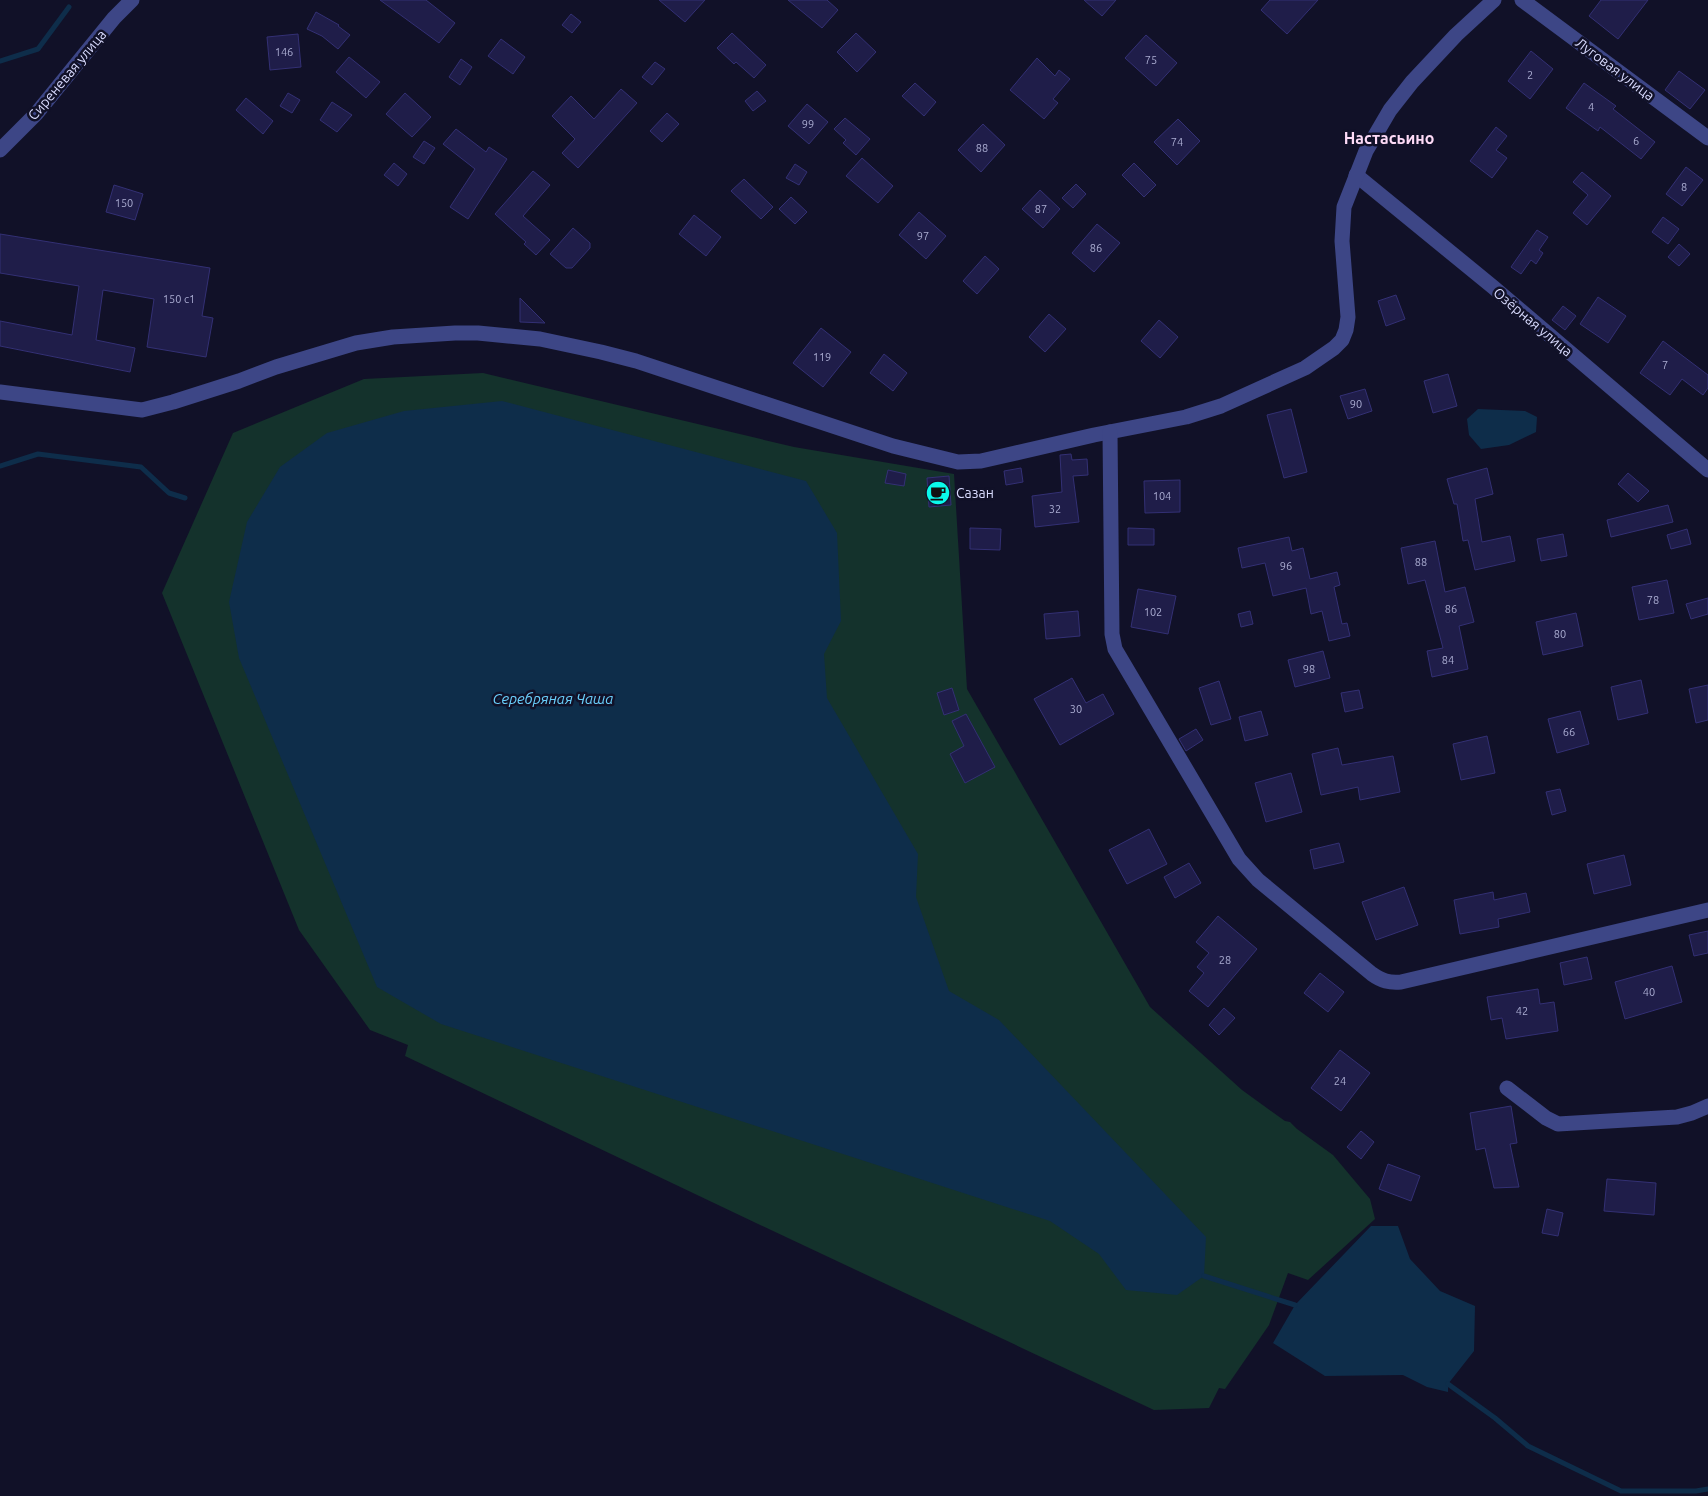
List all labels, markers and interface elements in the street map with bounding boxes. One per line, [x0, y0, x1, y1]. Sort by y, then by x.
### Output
street label: Сиреневая улица [25, 27, 109, 123]
street label: Луговая улица [1573, 34, 1657, 104]
house number: 146 [275, 46, 293, 58]
house number: 75 [1145, 54, 1157, 66]
house number: 2 [1527, 69, 1533, 81]
house number: 4 [1588, 101, 1594, 113]
house number: 99 [802, 118, 814, 130]
district label: Настасьино [1344, 129, 1434, 147]
house number: 6 [1633, 135, 1639, 147]
house number: 74 [1171, 136, 1183, 148]
house number: 88 [976, 142, 988, 154]
house number: 8 [1681, 181, 1687, 193]
house number: 150 [115, 197, 133, 209]
house number: 87 [1035, 203, 1047, 215]
house number: 97 [917, 230, 929, 242]
house number: 86 [1090, 242, 1102, 254]
street label: Озёрная улица [1490, 284, 1576, 360]
house number: 150 с1 [163, 293, 195, 305]
house number: 119 [813, 351, 831, 363]
house number: 7 [1662, 359, 1668, 371]
house number: 90 [1350, 398, 1362, 410]
cafe icon: Сазан [925, 480, 951, 506]
place label: Сазан [956, 485, 994, 501]
house number: 104 [1153, 490, 1171, 502]
house number: 32 [1049, 503, 1061, 515]
house number: 88 [1415, 556, 1427, 568]
house number: 96 [1280, 560, 1292, 572]
house number: 78 [1647, 594, 1659, 606]
house number: 86 [1445, 603, 1457, 615]
house number: 102 [1144, 606, 1162, 618]
house number: 80 [1554, 628, 1566, 640]
house number: 84 [1442, 654, 1454, 666]
house number: 98 [1303, 663, 1315, 675]
water label: Серебряная Чаша [493, 690, 613, 707]
house number: 30 [1070, 703, 1082, 715]
house number: 66 [1563, 726, 1575, 738]
house number: 28 [1219, 954, 1231, 966]
house number: 40 [1643, 986, 1655, 998]
house number: 42 [1516, 1005, 1528, 1017]
house number: 24 [1334, 1075, 1346, 1087]

